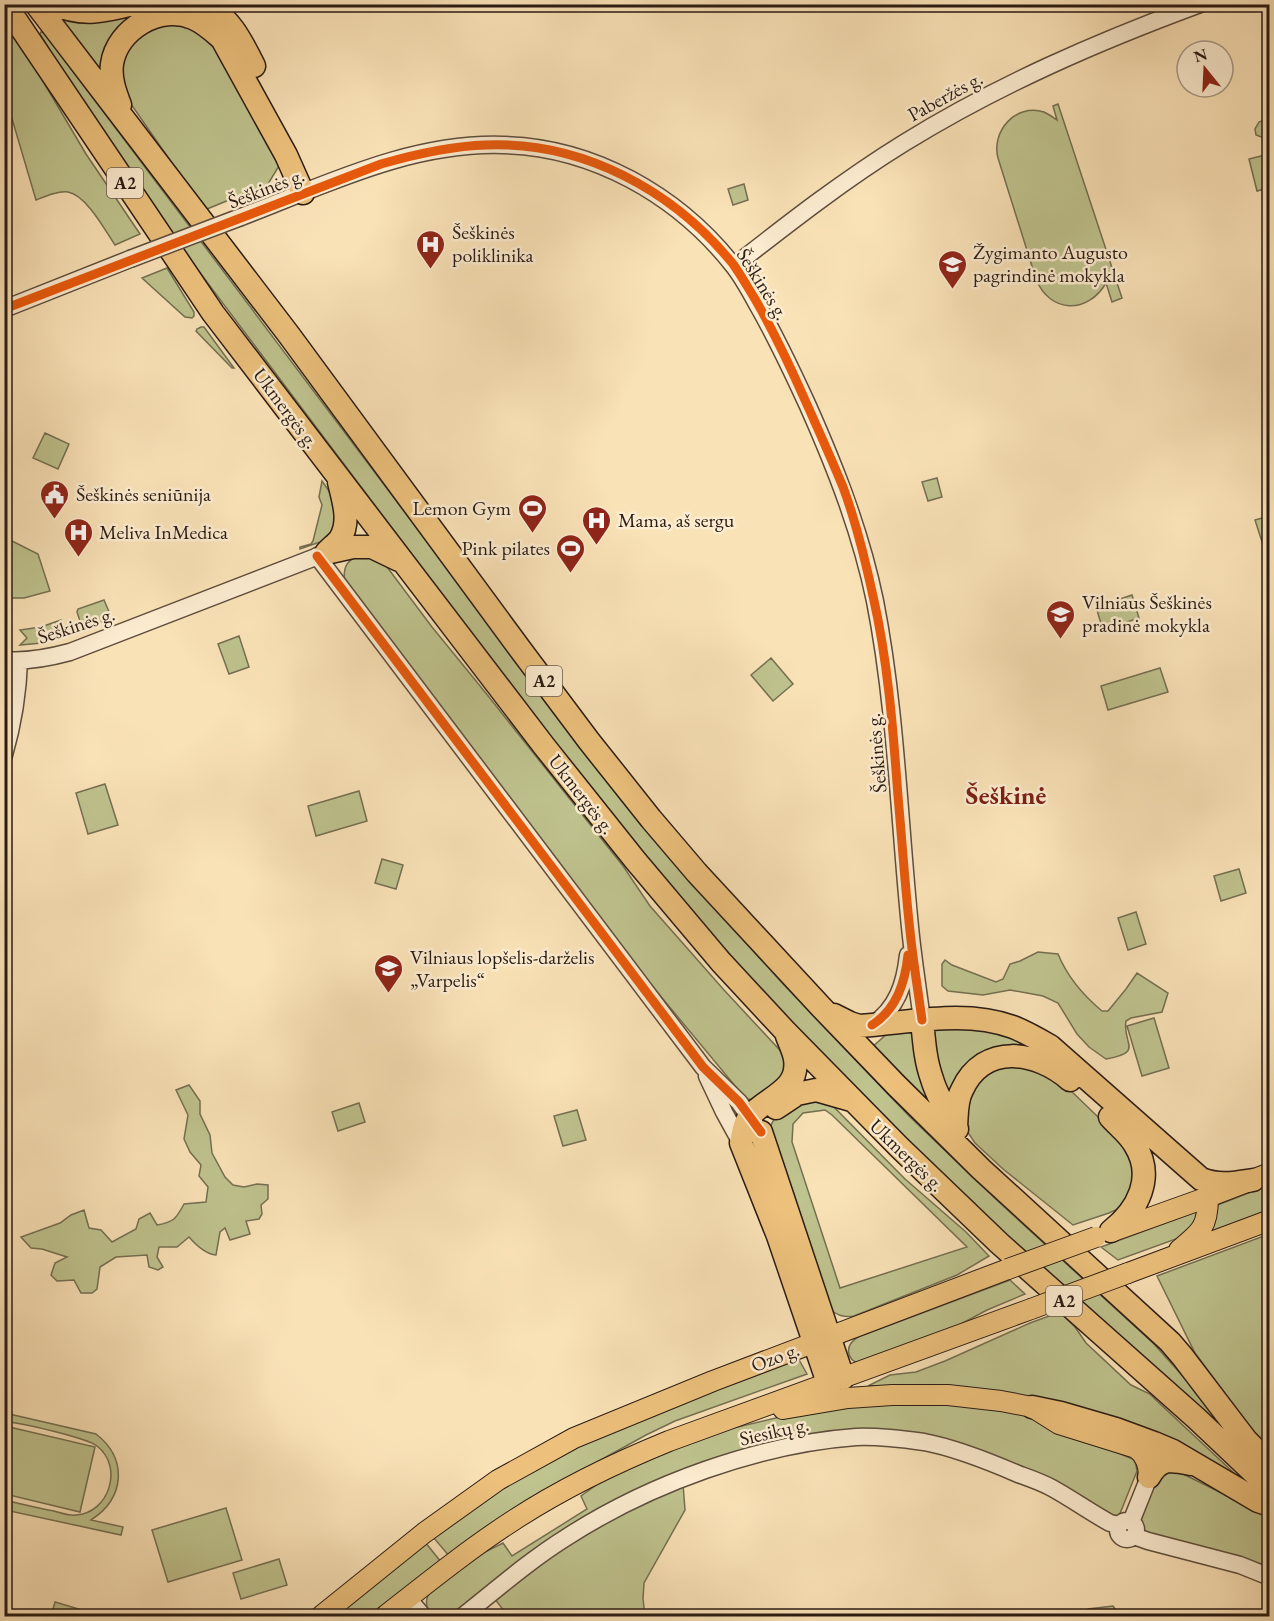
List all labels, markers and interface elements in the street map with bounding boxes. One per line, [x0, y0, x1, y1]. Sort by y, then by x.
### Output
north arrow [1175, 39, 1235, 99]
text: N [1191, 43, 1210, 67]
street label: Paberžės g. [903, 65, 987, 127]
street label: Šeškinės g. [224, 162, 308, 214]
road number: A2 [107, 168, 143, 198]
place label: Šeškinės poliklinika [452, 219, 534, 268]
hospital icon: Šeškinės poliklinika [415, 228, 447, 270]
place label: Žygimanto Augusto pagrindinė mokykla [973, 239, 1128, 288]
street label: Šeškinės g. [731, 243, 795, 325]
school or university icon: Žygimanto Augusto pagrindinė mokykla [936, 248, 968, 290]
street label: Ukmergės g. [247, 362, 325, 454]
public building icon: Šeškinės seniūnija [39, 478, 71, 520]
place label: Šeškinės seniūnija [76, 481, 211, 507]
sports icon: Lemon Gym [516, 492, 548, 534]
place label: Lemon Gym [413, 495, 511, 521]
hospital icon: Mama, aš sergu [581, 504, 613, 546]
place label: Mama, aš sergu [618, 507, 735, 533]
hospital icon: Meliva InMedica [62, 516, 94, 558]
place label: Meliva InMedica [99, 519, 228, 545]
sports icon: Pink pilates [555, 532, 587, 574]
place label: Pink pilates [462, 535, 550, 561]
place label: Vilniaus Šeškinės pradinė mokykla [1082, 589, 1212, 638]
school or university icon: Vilniaus Šeškinės pradinė mokykla [1045, 598, 1077, 640]
street label: Šeškinės g. [34, 600, 118, 650]
road number: A2 [526, 666, 562, 696]
street label: Šeškinės g. [860, 712, 892, 794]
street label: Ukmergės g. [543, 749, 621, 839]
district label: Šeškinė [966, 778, 1047, 812]
place label: Vilniaus lopšelis-darželis „Varpelis“ [410, 944, 594, 993]
school or university icon: Vilniaus lopšelis-darželis „Varpelis“ [373, 952, 405, 994]
street label: Ukmergės g. [864, 1113, 950, 1197]
road number: A2 [1046, 1286, 1082, 1316]
street label: Ozo g. [747, 1336, 803, 1378]
street label: Siesikų g. [737, 1410, 811, 1452]

